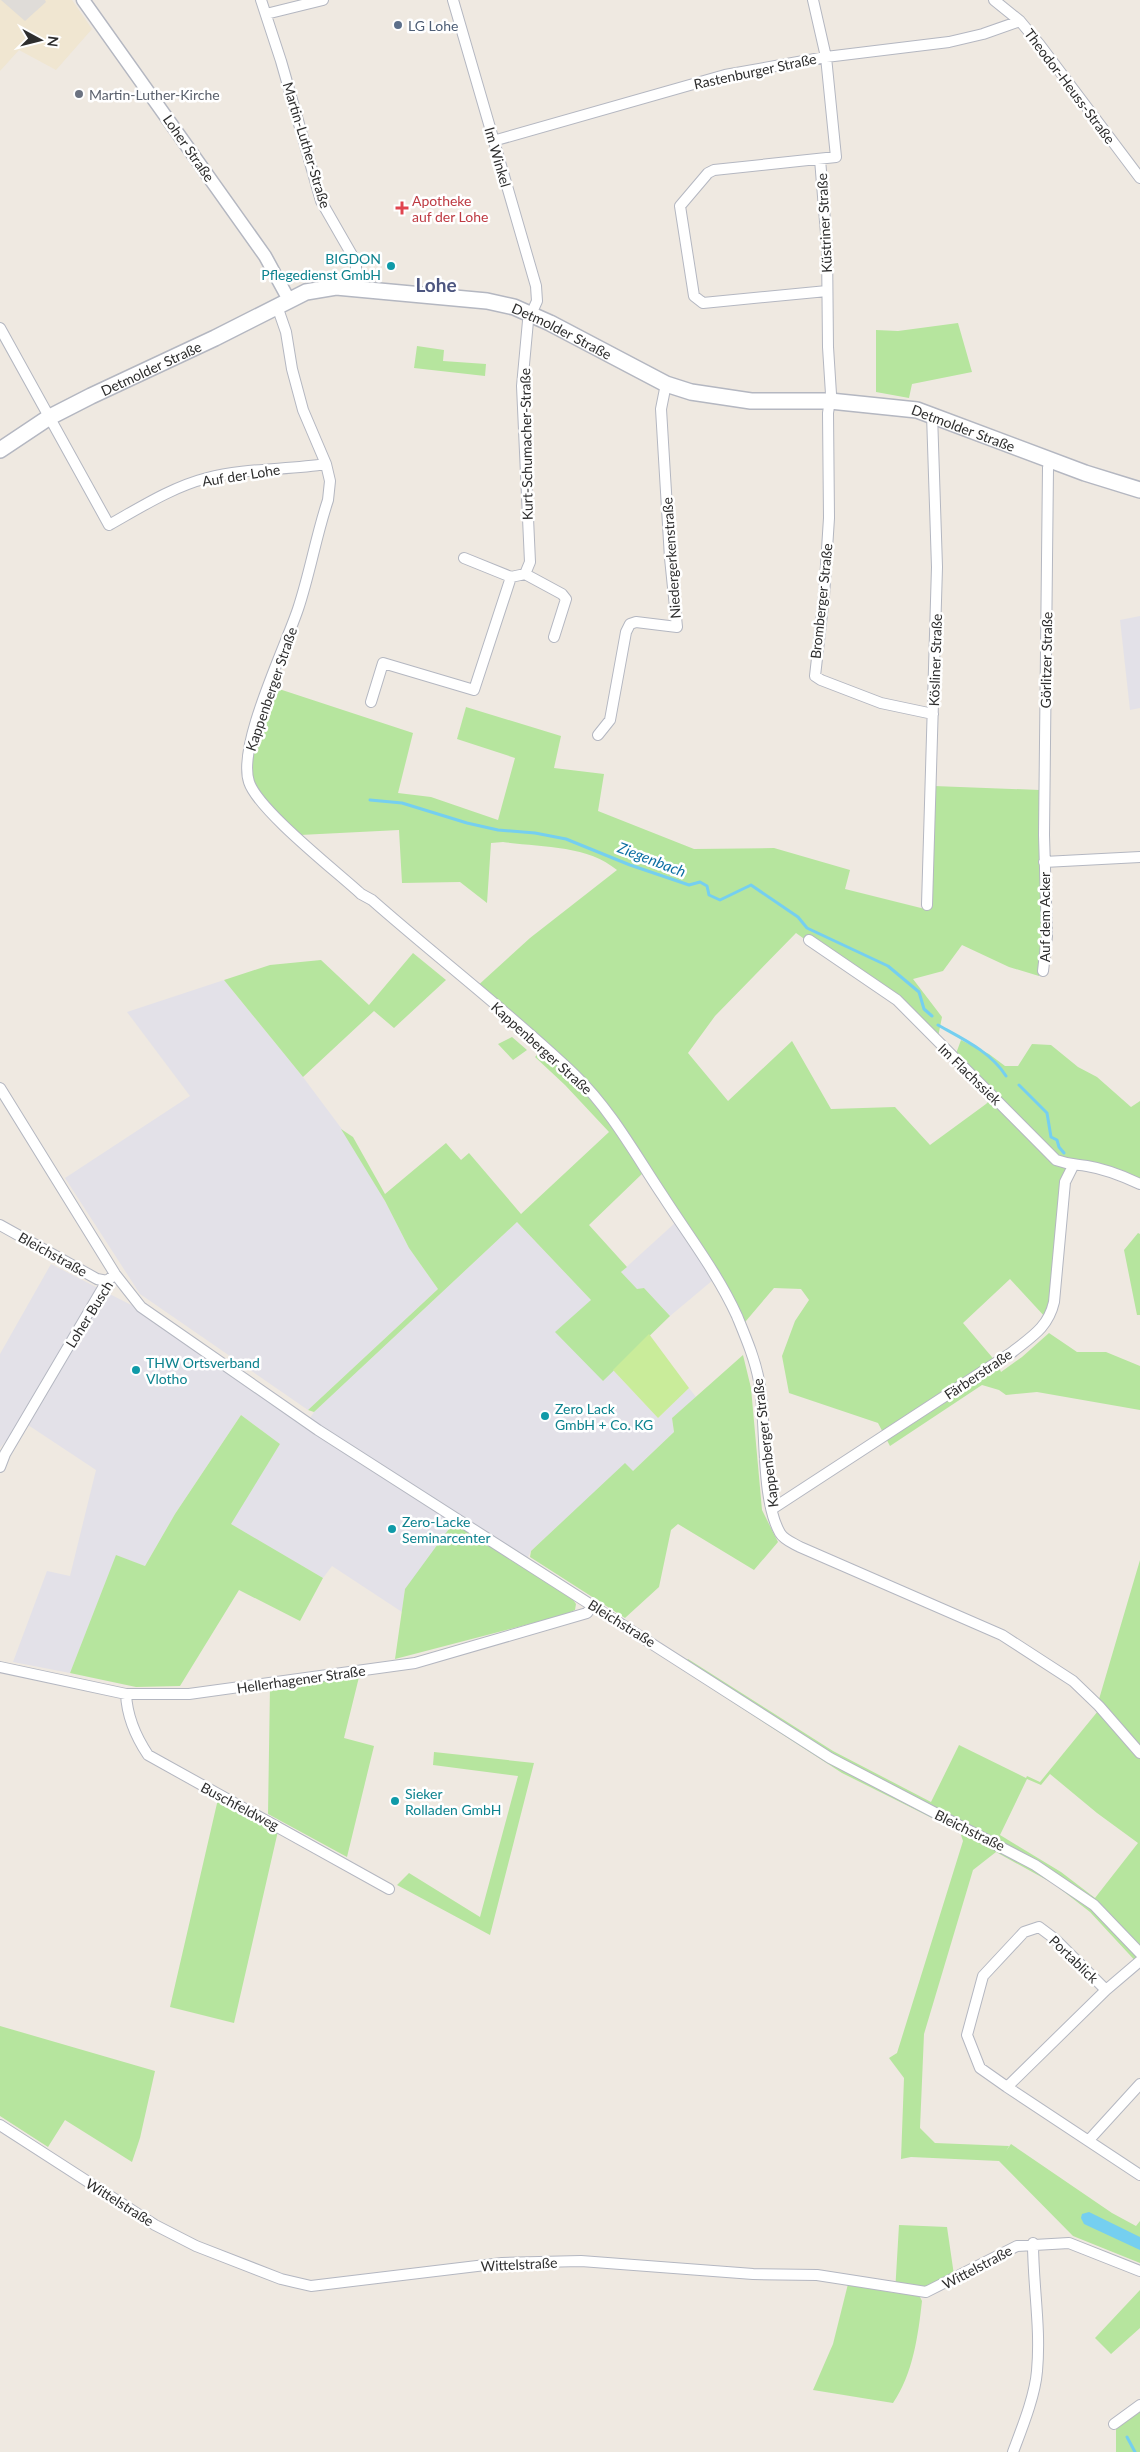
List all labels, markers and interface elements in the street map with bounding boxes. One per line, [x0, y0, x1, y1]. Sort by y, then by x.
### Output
north arrow [15, 15, 65, 65]
place label: LG Lohe [408, 17, 458, 34]
marker: LG Lohe [392, 19, 404, 31]
street label: Theodor-Heuss-Straße [1021, 25, 1119, 147]
text: N [44, 35, 62, 48]
street label: Rastenburger Straße [692, 50, 818, 92]
street label: Martin-Luther-Straße [280, 80, 334, 210]
place label: Martin-Luther-Kirche [89, 86, 220, 103]
marker: Martin-Luther-Kirche [73, 88, 85, 100]
street label: Loher Straße [160, 111, 218, 185]
street label: Im Winkel [481, 125, 515, 189]
street label: Küstriner Straße [813, 173, 835, 273]
place label: Apotheke auf der Lohe [412, 192, 488, 225]
marker: Apotheke auf der Lohe [396, 202, 408, 214]
place label: BIGDON Pflegedienst GmbH [261, 250, 381, 283]
marker: BIGDON Pflegedienst GmbH [385, 260, 397, 272]
district label: Lohe [415, 273, 457, 296]
street label: Detmolder Straße [509, 299, 615, 362]
street label: Detmolder Straße [98, 337, 204, 399]
street label: Kurt-Schumacher-Straße [516, 368, 536, 520]
street label: Detmolder Straße [909, 400, 1018, 455]
street label: Auf der Lohe [201, 460, 281, 490]
street label: Niedergerkenstraße [658, 497, 684, 619]
street label: Bromberger Straße [806, 542, 836, 660]
street label: Görlitzer Straße [1037, 612, 1055, 708]
street label: Kösliner Straße [925, 613, 945, 707]
street label: Kappenberger Straße [242, 625, 300, 753]
water label: Ziegenbach [614, 837, 689, 880]
street label: Auf dem Acker [1036, 872, 1053, 962]
street label: Kappenberger Straße [488, 998, 596, 1098]
street label: Im Flachssiek [935, 1040, 1006, 1109]
street label: Bleichstraße [16, 1228, 90, 1280]
street label: Loher Busch [62, 1277, 116, 1351]
street label: Färberstraße [941, 1345, 1015, 1403]
place label: THW Ortsverband Vlotho [146, 1354, 260, 1387]
marker: THW Ortsverband Vlotho [130, 1364, 142, 1376]
street label: Kappenberger Straße [749, 1377, 781, 1509]
place label: Zero Lack GmbH + Co. KG [555, 1400, 653, 1433]
marker: Zero Lack GmbH + Co. KG [539, 1410, 551, 1422]
place label: Zero-Lacke Seminarcenter [402, 1513, 491, 1546]
marker: Zero-Lacke Seminarcenter [386, 1523, 398, 1535]
street label: Bleichstraße [585, 1596, 659, 1650]
street label: Hellerhagener Straße [236, 1662, 366, 1696]
street label: Buschfeldweg [198, 1778, 282, 1834]
place label: Sieker Rolladen GmbH [405, 1785, 501, 1818]
marker: Sieker Rolladen GmbH [389, 1795, 401, 1807]
street label: Bleichstraße [932, 1806, 1008, 1854]
street label: Portablick [1046, 1932, 1103, 1987]
street label: Wittelstraße [83, 2175, 157, 2229]
street label: Wittelstraße [939, 2242, 1015, 2292]
street label: Wittelstraße [480, 2254, 558, 2274]

